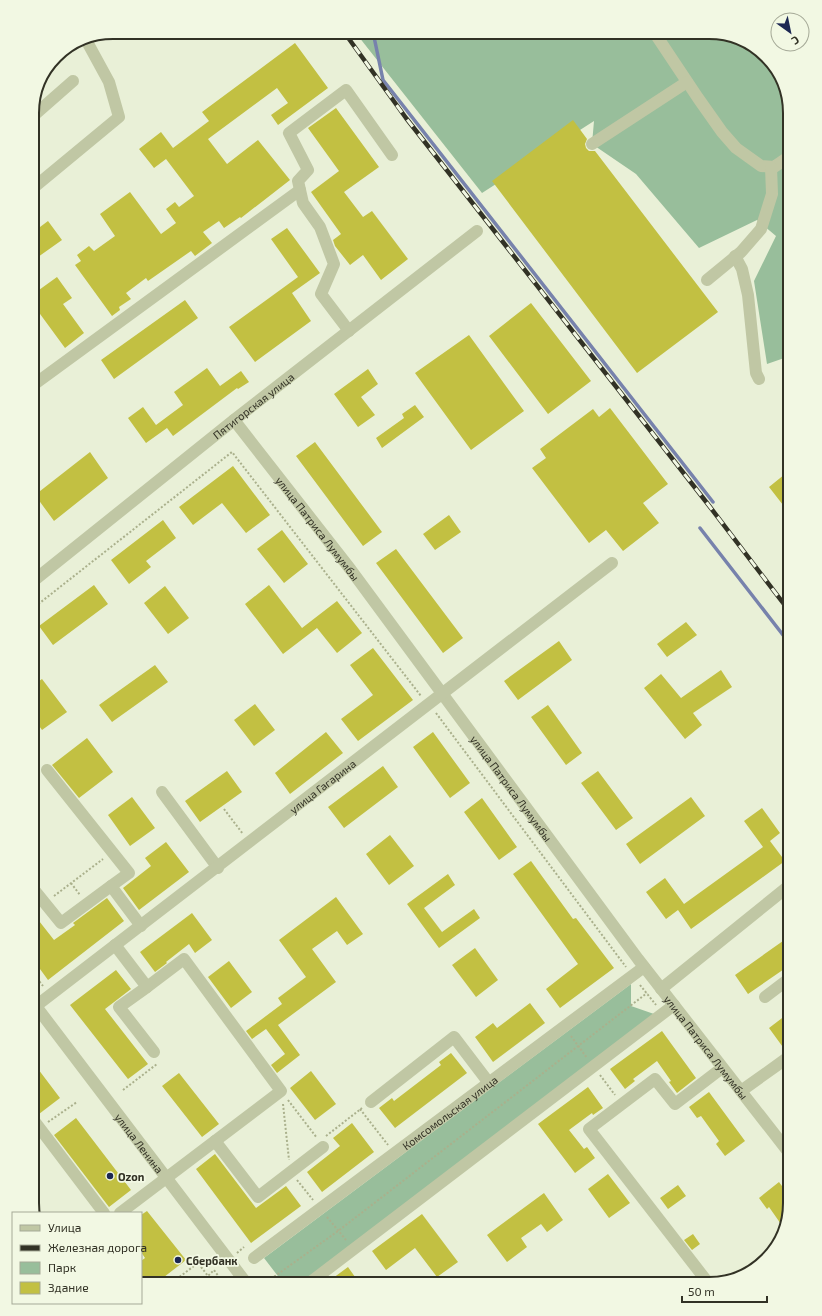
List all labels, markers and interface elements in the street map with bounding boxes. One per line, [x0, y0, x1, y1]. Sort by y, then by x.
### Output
north arrow [770, 12, 810, 52]
text: С [789, 34, 802, 48]
street label: Пятигорская улица [210, 370, 296, 441]
street label: улица Патриса Лумумбы [273, 473, 363, 583]
street label: улица Патриса Лумумбы [468, 732, 555, 844]
street label: улица Гагарина [286, 756, 358, 816]
street label: улица Патриса Лумумбы [661, 992, 751, 1102]
street label: Комсомольская улица [399, 1072, 500, 1152]
street label: улица Ленина [112, 1110, 167, 1175]
place label: Ozon [118, 1170, 144, 1183]
marker: Ozon [105, 1171, 115, 1181]
legend [12, 1212, 142, 1304]
text: Улица [48, 1220, 81, 1234]
text: Железная дорога [48, 1240, 147, 1254]
place label: Сбербанк [186, 1254, 238, 1267]
marker: Сбербанк [173, 1255, 183, 1265]
text: Парк [48, 1260, 77, 1274]
scale bar [682, 1278, 767, 1304]
text: Здание [48, 1280, 89, 1294]
text: 50 m [688, 1284, 715, 1298]

